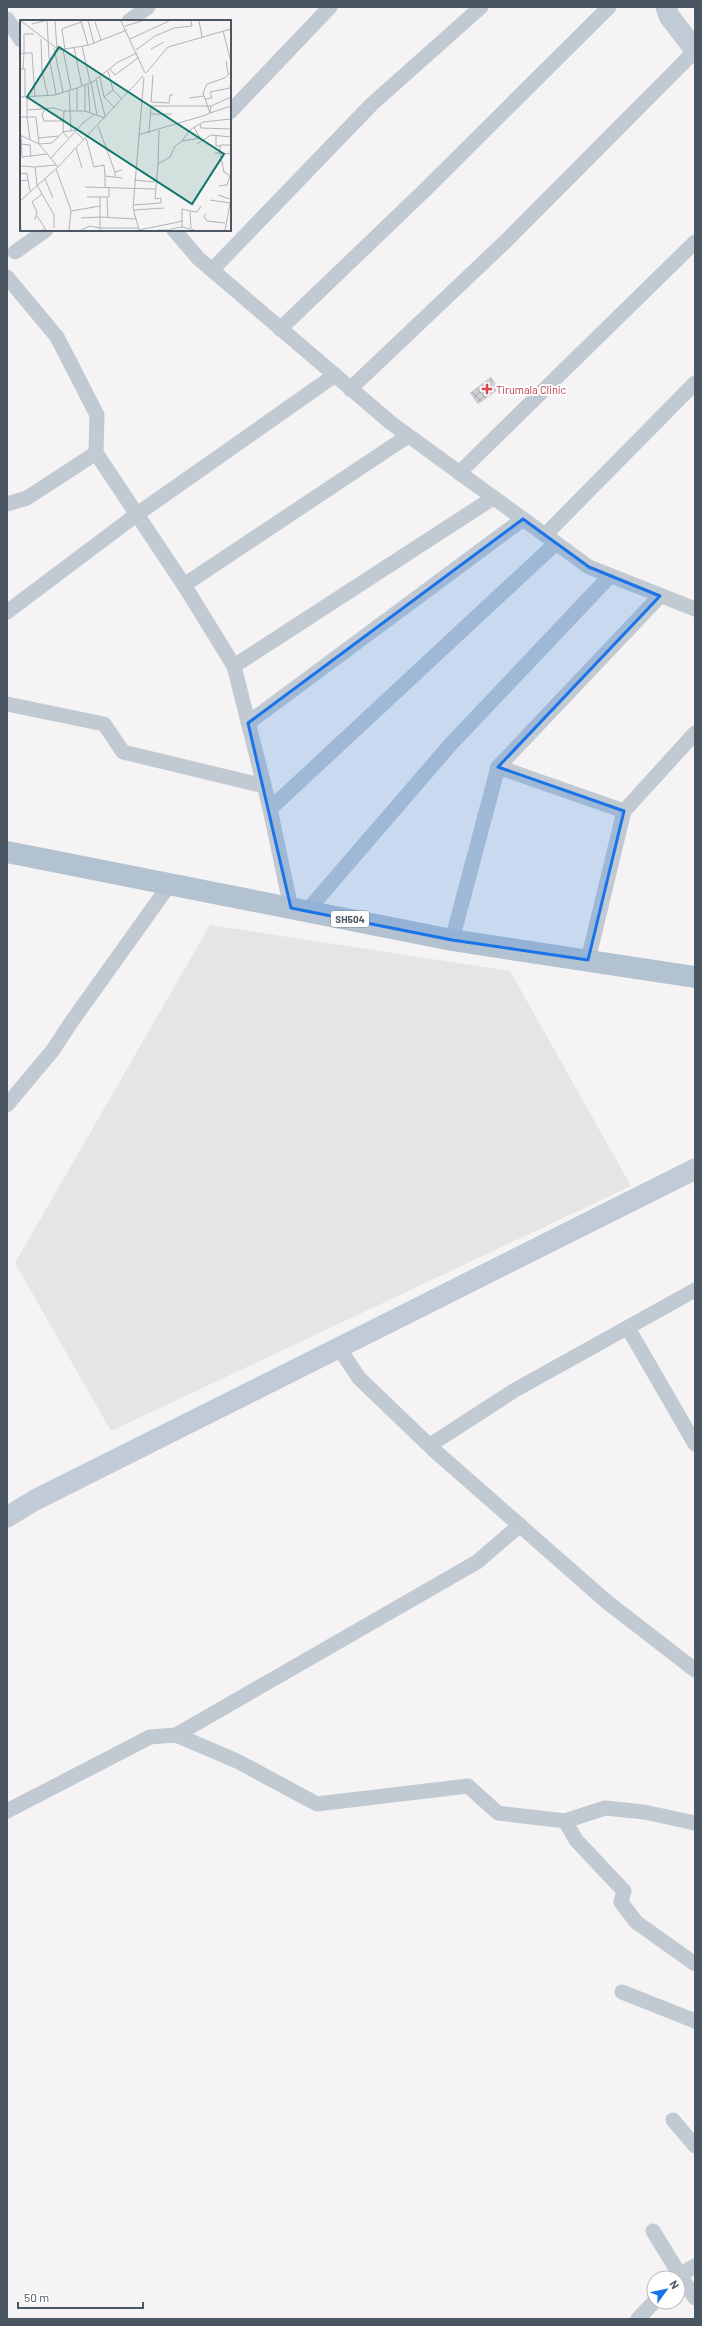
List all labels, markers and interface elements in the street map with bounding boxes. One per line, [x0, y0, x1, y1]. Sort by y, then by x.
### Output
inset map [20, 20, 231, 231]
marker: Tirumala Clinic [481, 383, 493, 395]
place label: Tirumala Clinic [496, 383, 567, 396]
road number: SH504 [331, 911, 369, 927]
north arrow [646, 2270, 686, 2310]
text: N [667, 2278, 682, 2291]
scale bar [18, 2284, 143, 2310]
text: 50 m [24, 2290, 49, 2304]

